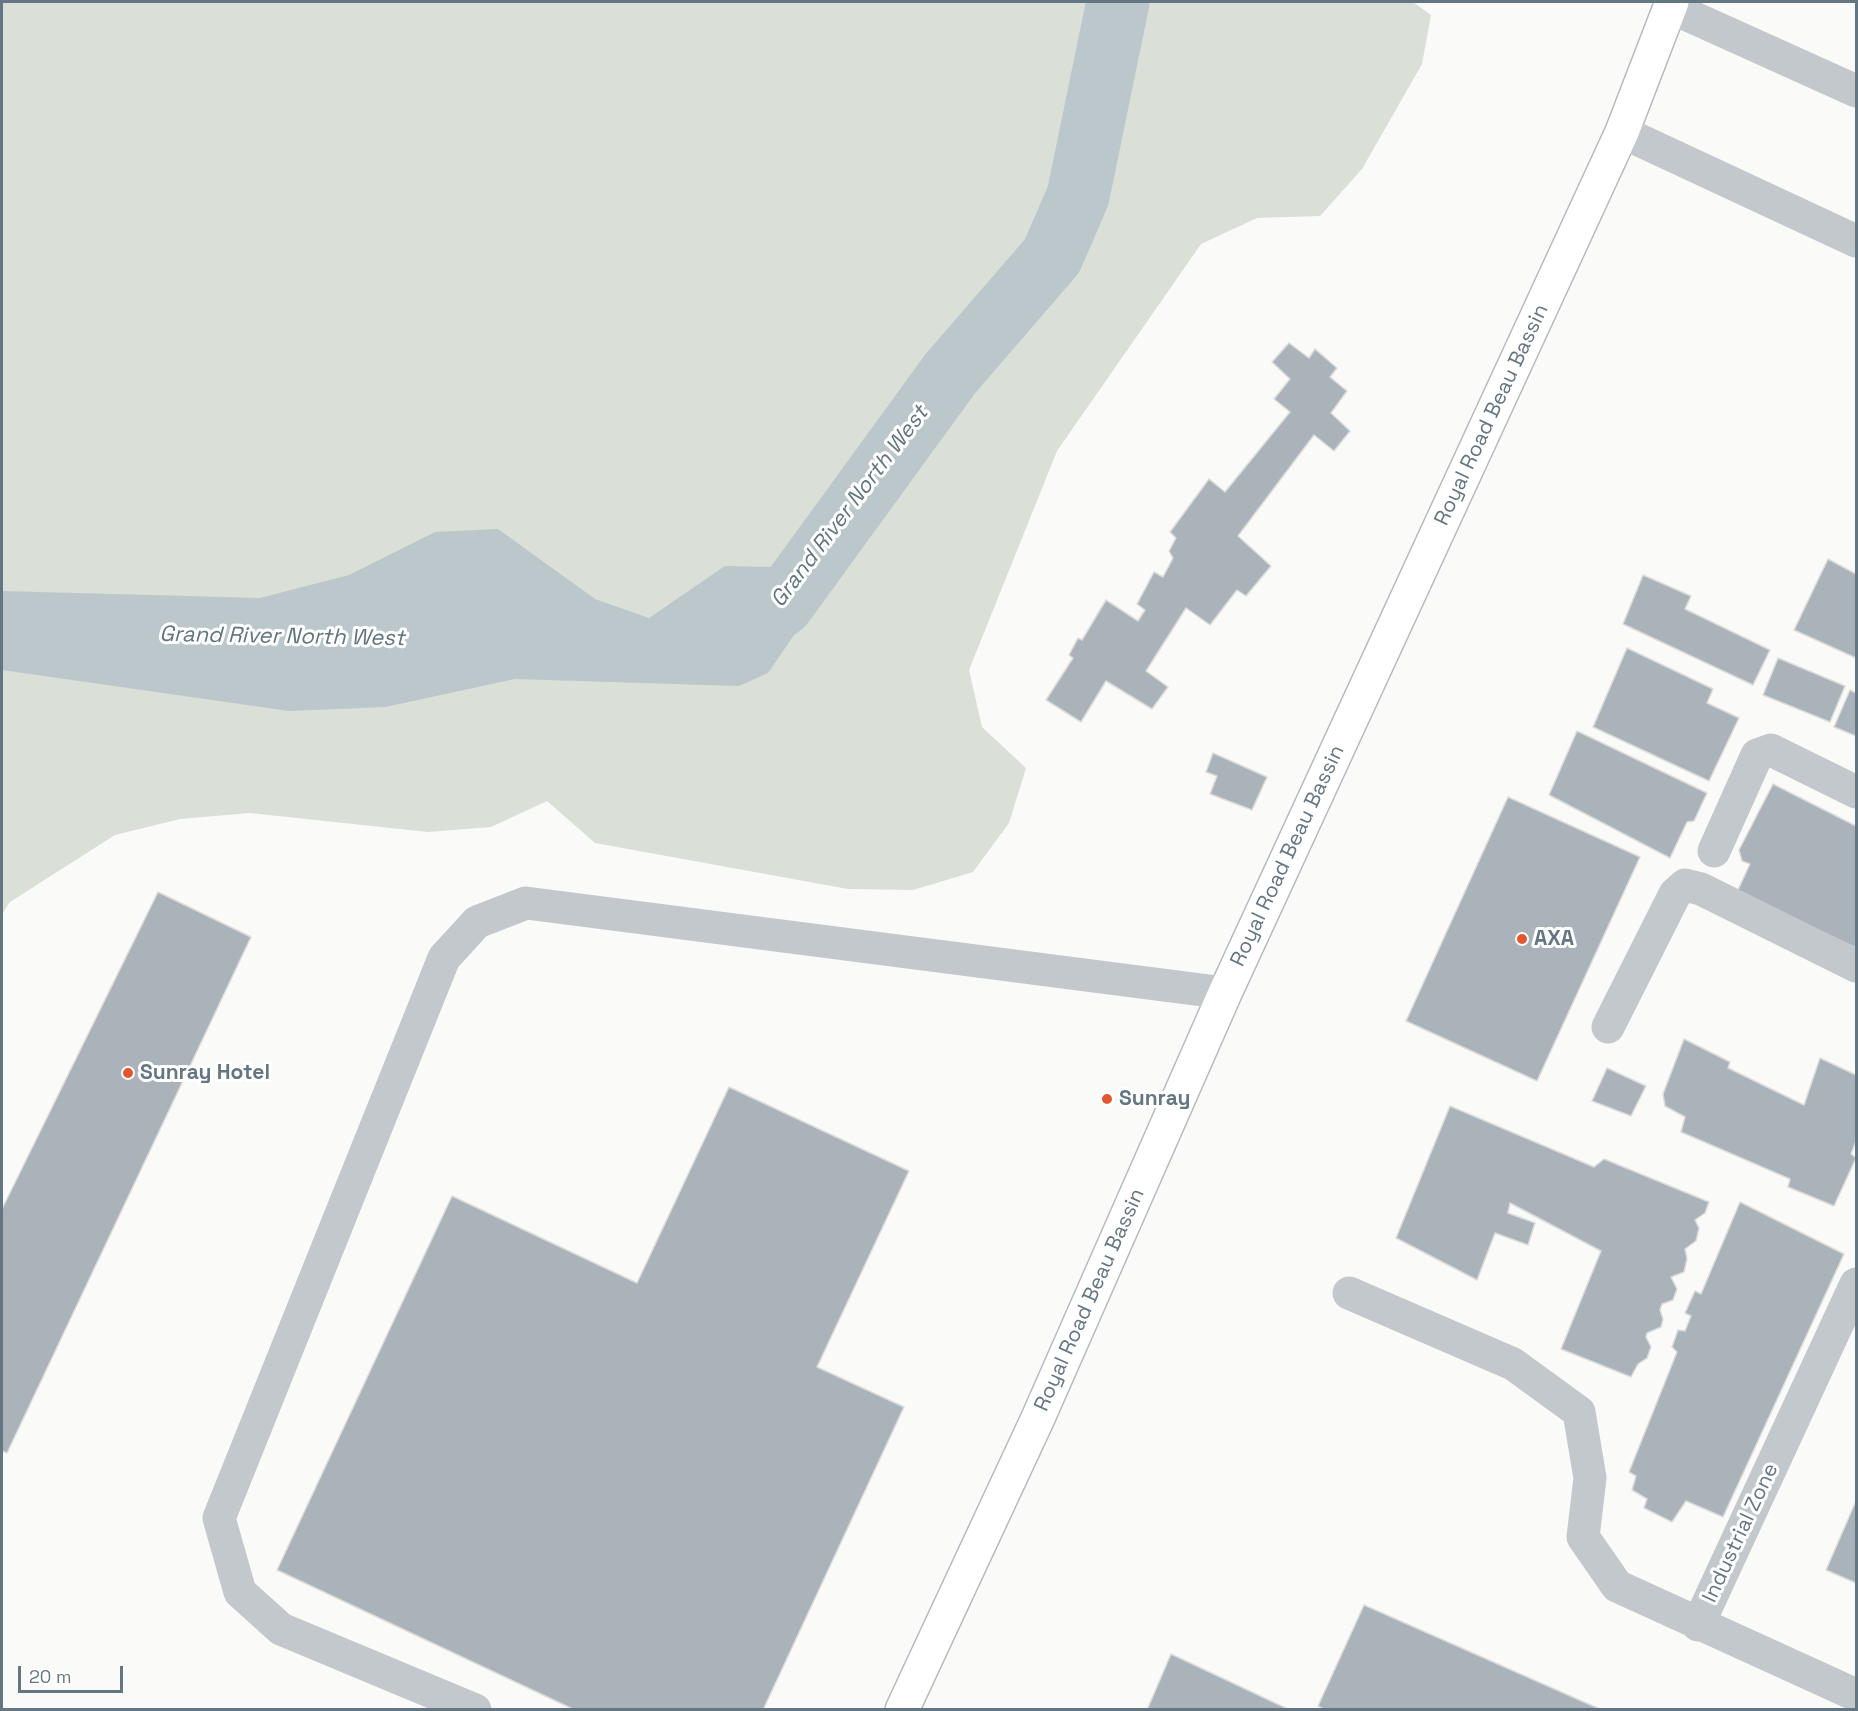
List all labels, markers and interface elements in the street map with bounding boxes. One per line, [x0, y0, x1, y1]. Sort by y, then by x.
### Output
street label: Royal Road Beau Bassin [1430, 300, 1554, 530]
water label: Grand River North West [766, 401, 934, 613]
water label: Grand River North West [159, 622, 405, 652]
street label: Royal Road Beau Bassin [1226, 741, 1350, 971]
place label: AXA [1534, 926, 1574, 952]
marker: AXA [1515, 932, 1529, 946]
place label: Sunray Hotel [140, 1060, 270, 1086]
marker: Sunray Hotel [121, 1066, 135, 1080]
place label: Sunray [1119, 1086, 1190, 1112]
marker: Sunray [1100, 1092, 1114, 1106]
street label: Royal Road Beau Bassin [1029, 1185, 1151, 1415]
street label: Industrial Zone [1698, 1459, 1784, 1607]
scale bar [21, 1654, 126, 1692]
text: 20 m [29, 1665, 72, 1688]

